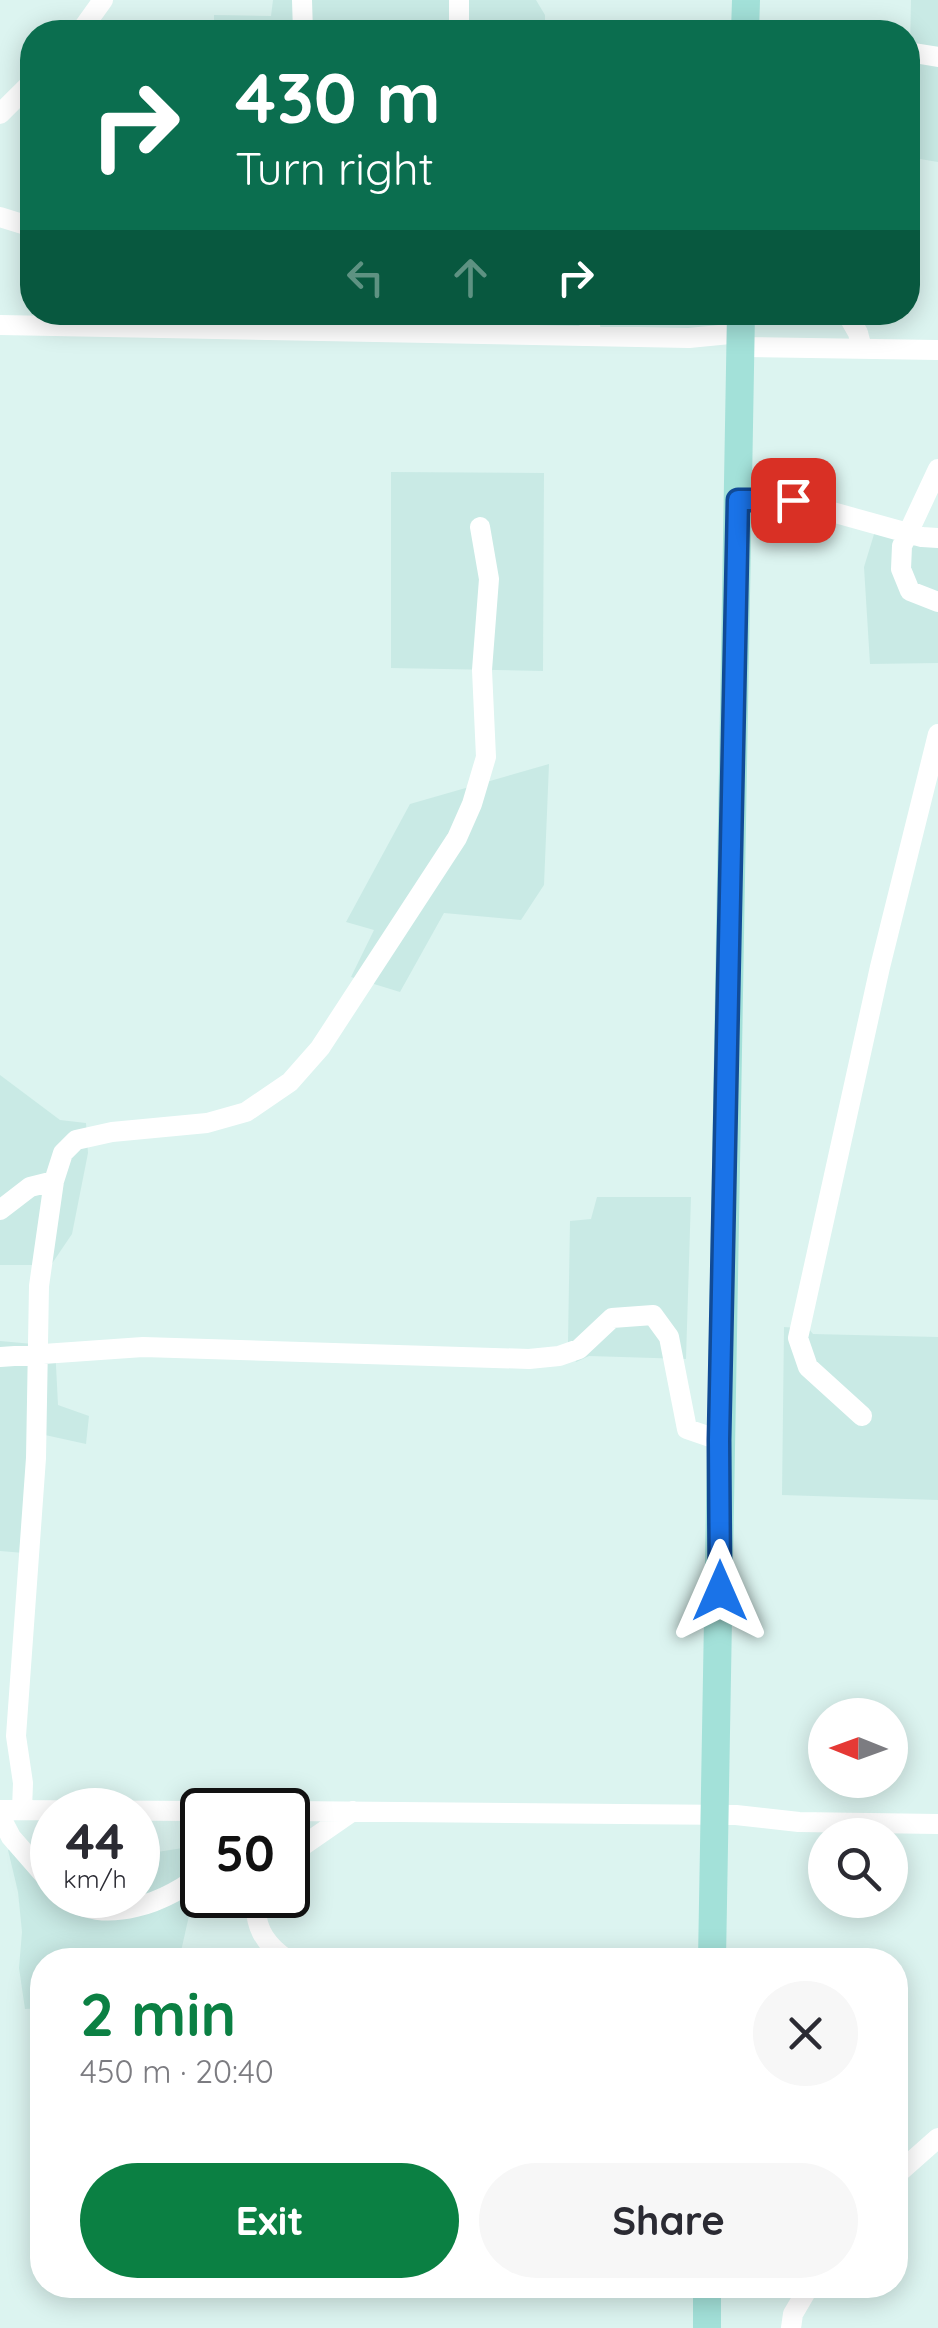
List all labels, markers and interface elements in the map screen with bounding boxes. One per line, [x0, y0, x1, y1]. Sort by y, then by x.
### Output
text: 430 m [235, 53, 441, 141]
icon: right [70, 60, 200, 190]
text: Turn right [235, 140, 434, 196]
icon: left [338, 250, 393, 305]
icon: ahead [443, 250, 498, 305]
icon: right [548, 250, 603, 305]
pin [751, 458, 836, 543]
icon: arrive [766, 473, 821, 528]
position arrow [668, 1539, 772, 1643]
north arrow [808, 1698, 908, 1798]
map controls [808, 1698, 908, 1918]
speed limit sign: 50 [180, 1788, 310, 1918]
text: 44 [66, 1809, 124, 1872]
button: search [808, 1818, 908, 1918]
text: km/h [63, 1863, 127, 1894]
text: 2 min [80, 1976, 236, 2051]
button: close [753, 1981, 858, 2086]
text: 450 m · 20:40 [80, 2051, 274, 2091]
button: Exit [80, 2163, 459, 2278]
button: Share [479, 2163, 858, 2278]

